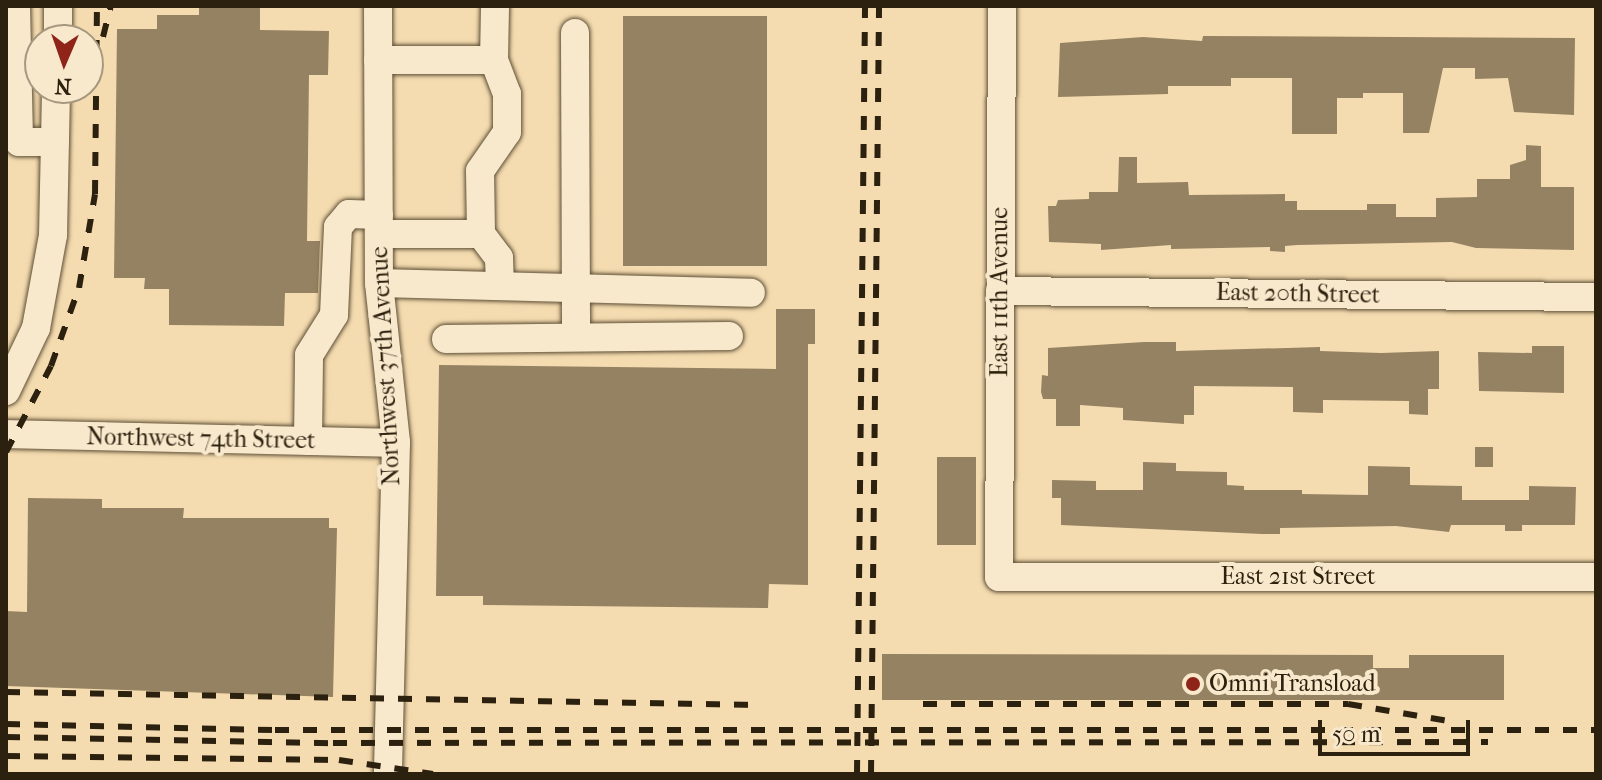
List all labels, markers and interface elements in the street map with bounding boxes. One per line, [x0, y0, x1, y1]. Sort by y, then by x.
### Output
north arrow [24, 24, 104, 104]
text: N [54, 73, 72, 99]
street label: East 11th Avenue [986, 207, 1014, 377]
street label: Northwest 37th Avenue [365, 246, 407, 486]
street label: East 20th Street [1216, 278, 1380, 310]
street label: Northwest 74th Street [86, 423, 316, 455]
street label: East 21st Street [1220, 563, 1376, 591]
place label: Omni Transload [1209, 670, 1375, 698]
marker: Omni Transload [1184, 675, 1202, 693]
scale bar [1322, 704, 1474, 754]
text: 50 m [1332, 720, 1381, 748]

